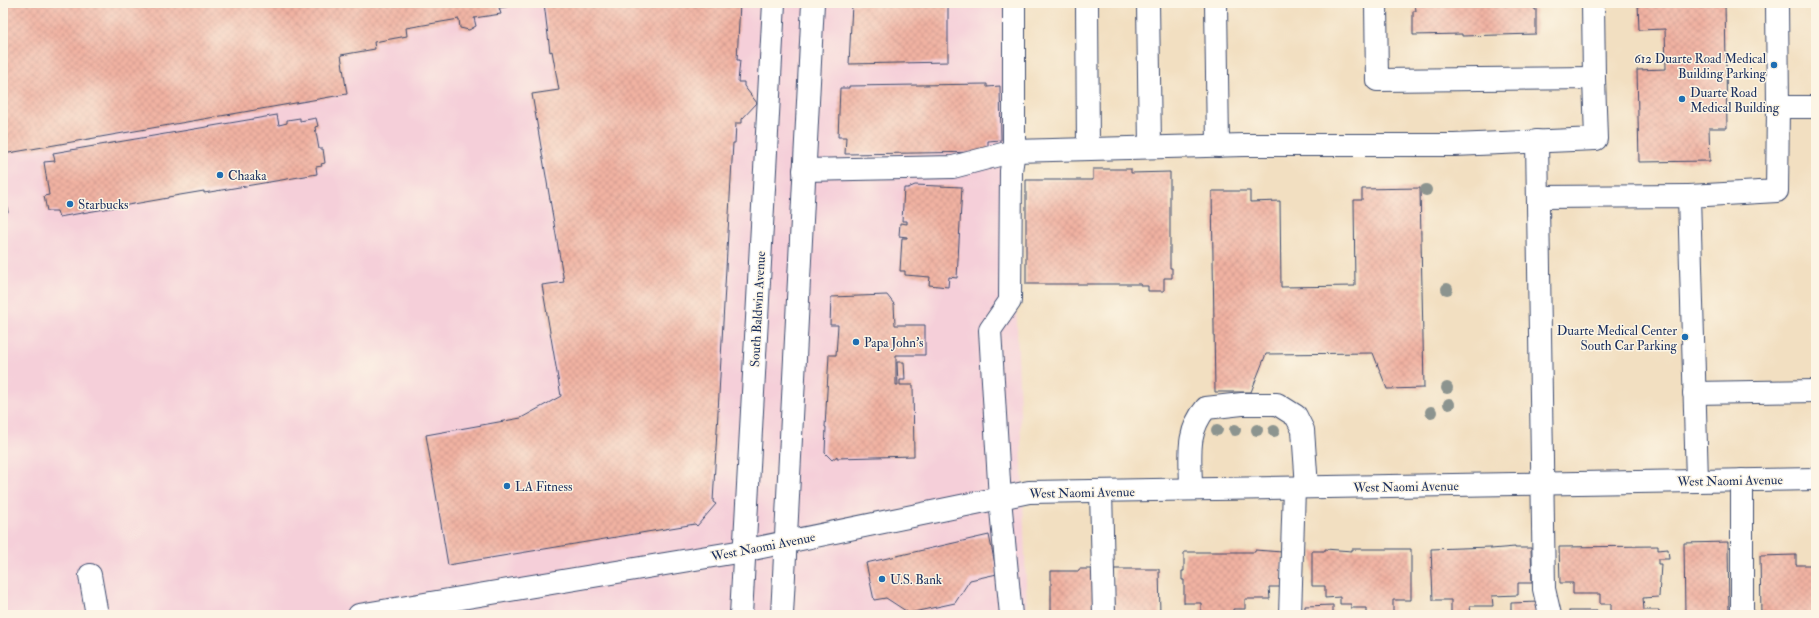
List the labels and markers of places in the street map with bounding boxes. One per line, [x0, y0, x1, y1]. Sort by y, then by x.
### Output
place label: 612 Duarte Road Medical Building Parking [1634, 51, 1767, 82]
marker: 612 Duarte Road Medical Building Parking [1769, 60, 1779, 70]
place label: Duarte Road Medical Building [1690, 85, 1780, 116]
marker: Duarte Road Medical Building [1677, 94, 1687, 104]
place label: Chaaka [228, 168, 267, 184]
marker: Chaaka [215, 170, 225, 180]
place label: Starbucks [78, 197, 129, 213]
marker: Starbucks [65, 199, 75, 209]
place label: Duarte Medical Center South Car Parking [1557, 323, 1678, 354]
marker: Duarte Medical Center South Car Parking [1680, 332, 1690, 342]
place label: Papa John's [864, 335, 924, 352]
marker: Papa John's [851, 337, 861, 347]
place label: LA Fitness [515, 479, 573, 495]
marker: LA Fitness [502, 481, 512, 491]
place label: U.S. Bank [890, 572, 943, 588]
marker: U.S. Bank [877, 574, 887, 584]

